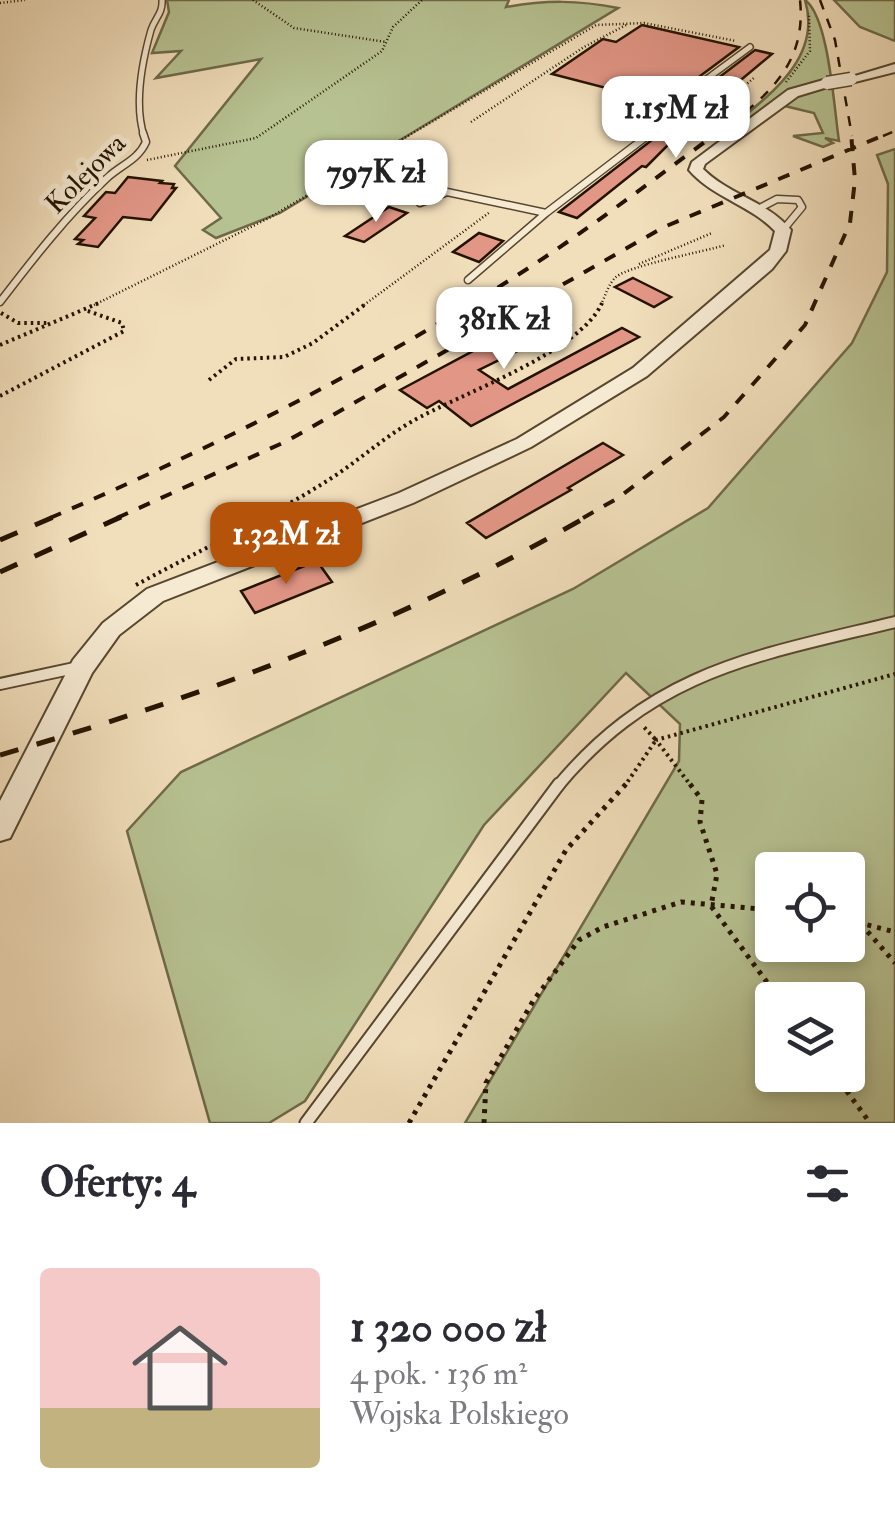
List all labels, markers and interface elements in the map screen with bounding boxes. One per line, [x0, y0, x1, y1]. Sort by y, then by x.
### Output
pin: 1.15M zł [573, 76, 779, 161]
text: 1.15M zł [624, 88, 728, 128]
street label: Kolejowa [38, 126, 134, 222]
pin: 797K zł [284, 140, 468, 225]
text: 797K zł [327, 152, 425, 192]
pin: 381K zł [412, 287, 596, 372]
text: 381K zł [458, 299, 550, 339]
pin: 1.32M zł [183, 502, 389, 587]
text: 1.32M zł [232, 514, 340, 554]
map controls [755, 852, 865, 1092]
button: locate [755, 852, 865, 962]
button: layers [755, 982, 865, 1092]
icon: filters [800, 1156, 855, 1211]
text: Oferty: 4 [40, 1157, 195, 1209]
text: 1 320 000 zł [350, 1302, 546, 1354]
icon: home [120, 1308, 240, 1428]
text: 4 pok. · 136 m² [350, 1354, 527, 1394]
text: Wojska Polskiego [350, 1394, 569, 1434]

